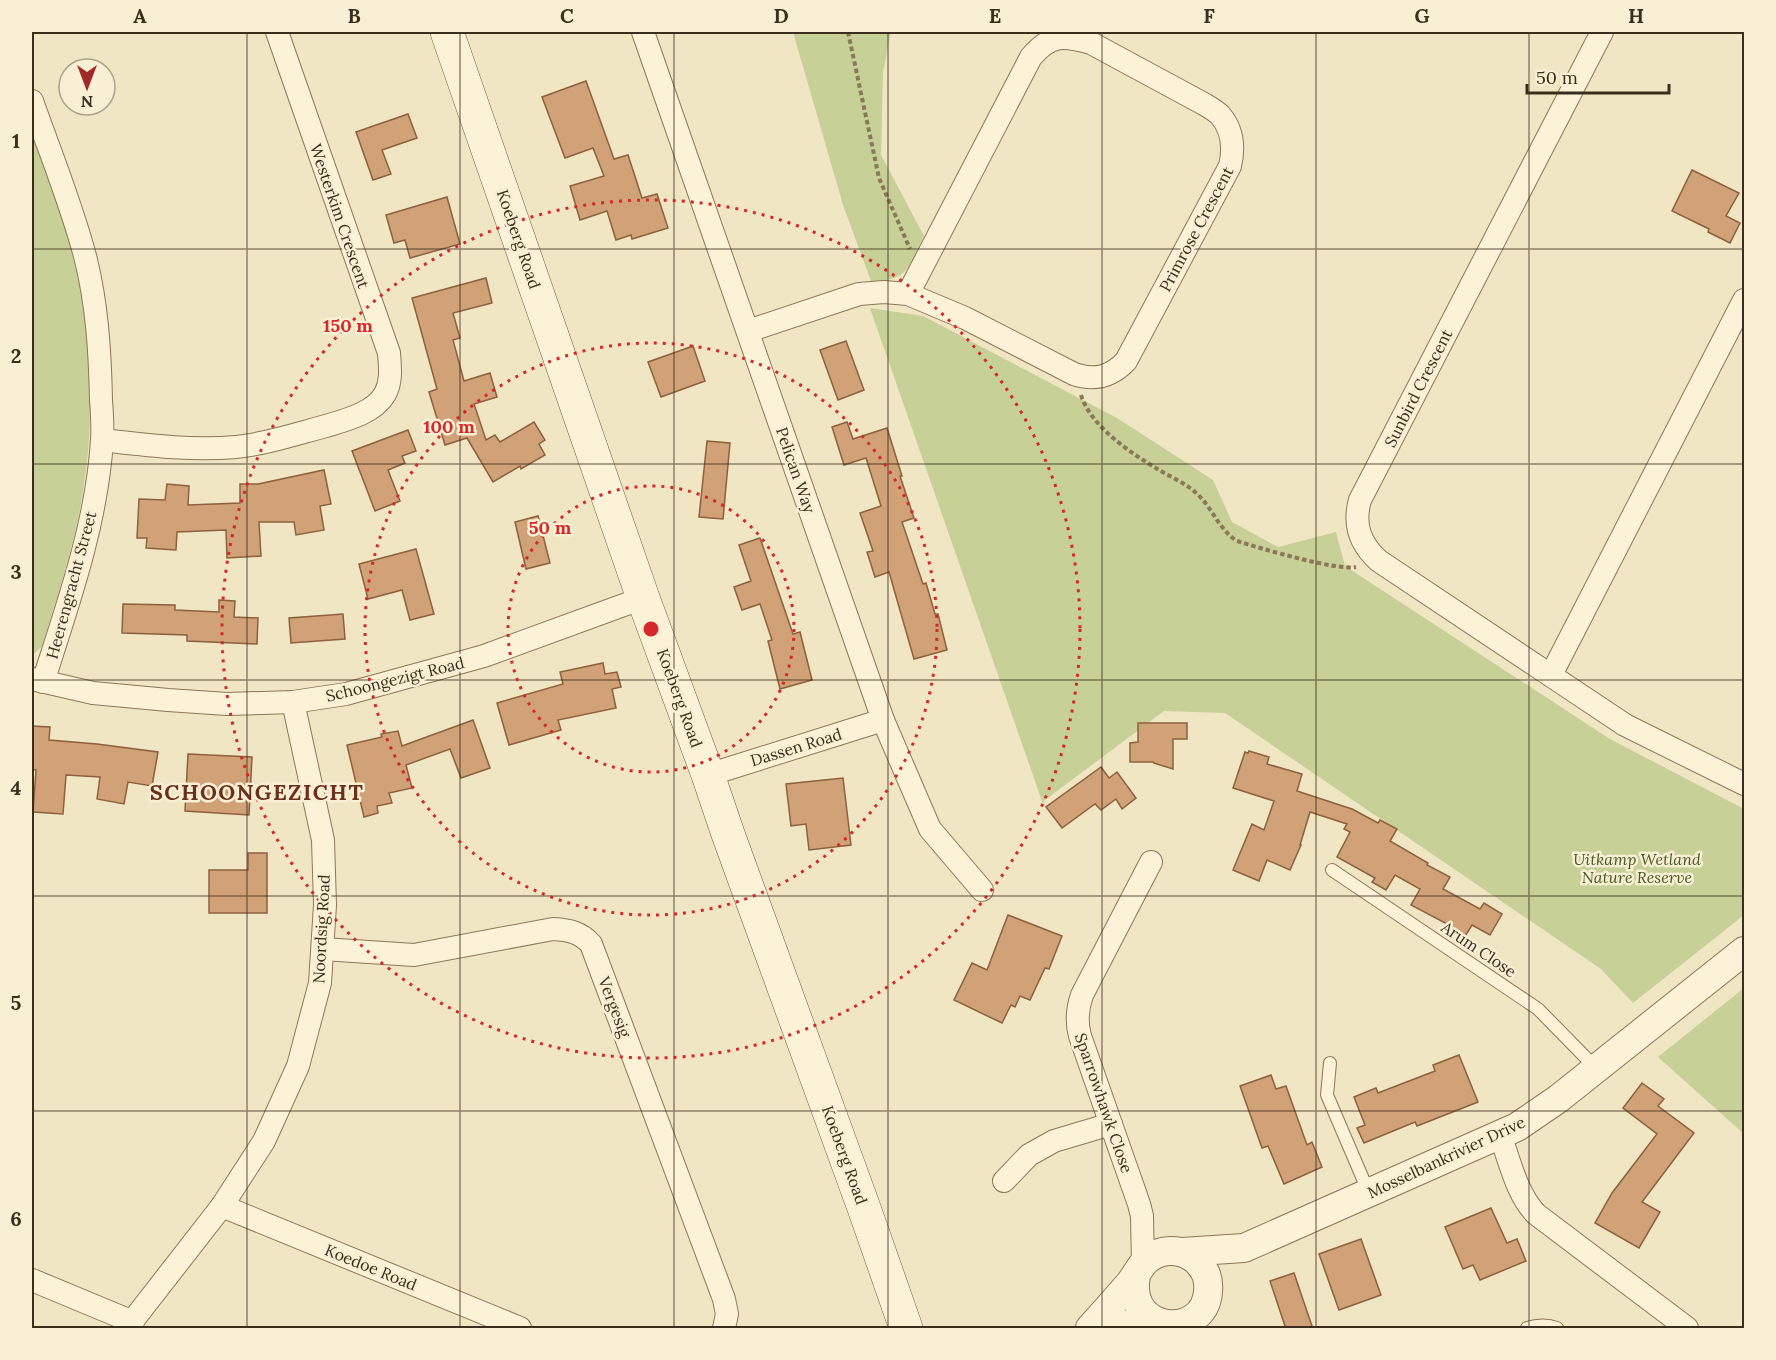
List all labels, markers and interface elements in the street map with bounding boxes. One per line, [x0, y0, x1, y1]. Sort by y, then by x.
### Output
text: A [133, 3, 147, 28]
text: B [347, 3, 361, 28]
text: C [560, 3, 574, 28]
text: D [773, 3, 789, 28]
text: E [989, 3, 1001, 28]
text: F [1203, 3, 1215, 28]
text: G [1414, 3, 1430, 28]
text: H [1628, 3, 1644, 28]
north arrow [57, 57, 117, 117]
scale bar [1527, 57, 1670, 95]
text: 50 m [1536, 66, 1578, 89]
text: N [81, 92, 93, 112]
text: 1 [12, 128, 20, 153]
street label: Westerkim Crescent [306, 141, 374, 292]
street label: Primrose Crescent [1155, 162, 1238, 295]
street label: Koeberg Road [493, 187, 545, 292]
text: 150 m [323, 314, 373, 337]
street label: Sunbird Crescent [1380, 325, 1457, 450]
text: 2 [11, 343, 21, 368]
text: 100 m [423, 415, 475, 438]
street label: Pelican Way [772, 424, 820, 516]
street label: Heerengracht Street [42, 508, 101, 661]
text: 50 m [529, 516, 572, 539]
text: 3 [10, 559, 22, 584]
centre of rings [641, 619, 661, 639]
street label: Koeberg Road [653, 646, 707, 751]
street label: Schoongezigt Road [324, 652, 467, 706]
street label: Dassen Road [748, 723, 845, 770]
text: 4 [11, 775, 22, 800]
district label: SCHOONGEZICHT [150, 778, 364, 806]
park label: Uitkamp Wetland Nature Reserve [1573, 849, 1701, 887]
street label: Noordsig Road [308, 874, 334, 984]
street label: Arum Close [1437, 916, 1521, 982]
street label: Vergesig [594, 973, 636, 1041]
text: 5 [11, 990, 22, 1015]
street label: Sparrowhawk Close [1071, 1030, 1137, 1176]
street label: Koeberg Road [818, 1103, 872, 1208]
street label: Mosselbankrivier Drive [1364, 1112, 1528, 1202]
text: 6 [10, 1206, 22, 1231]
street label: Koedoe Road [322, 1239, 420, 1295]

